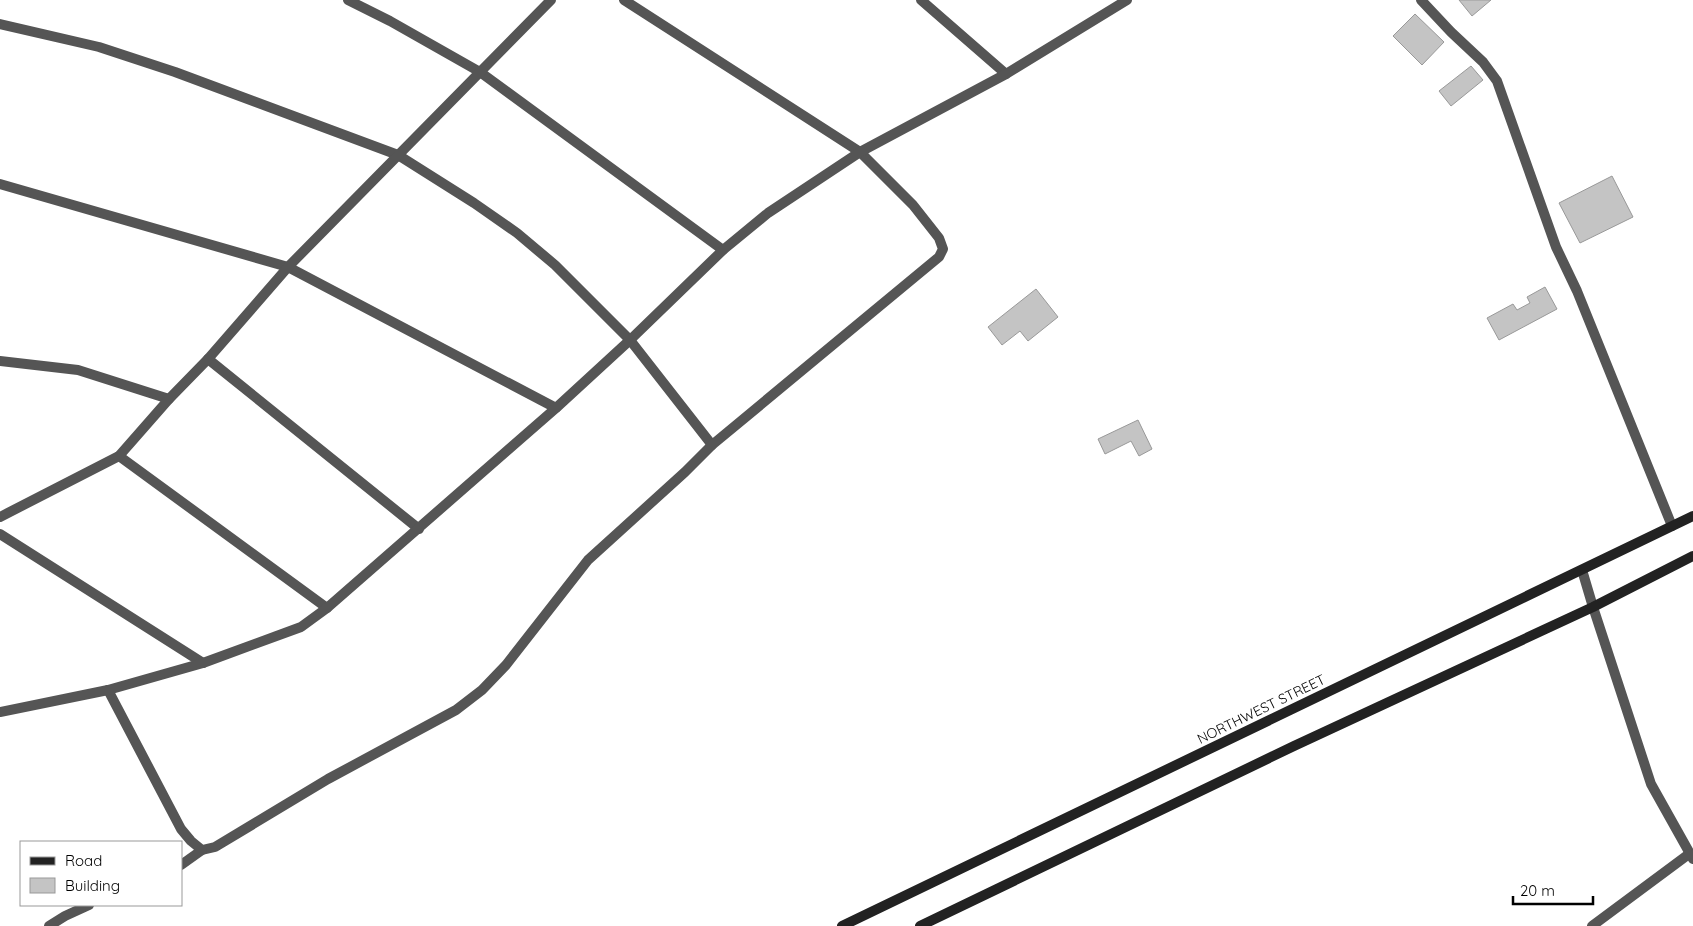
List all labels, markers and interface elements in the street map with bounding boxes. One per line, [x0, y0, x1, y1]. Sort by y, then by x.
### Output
street label: NORTHWEST STREET [1194, 670, 1328, 748]
legend [20, 841, 182, 906]
text: Road [65, 851, 102, 870]
scale bar [1513, 874, 1593, 906]
text: Building [65, 876, 120, 895]
text: 20 m [1520, 881, 1555, 900]

